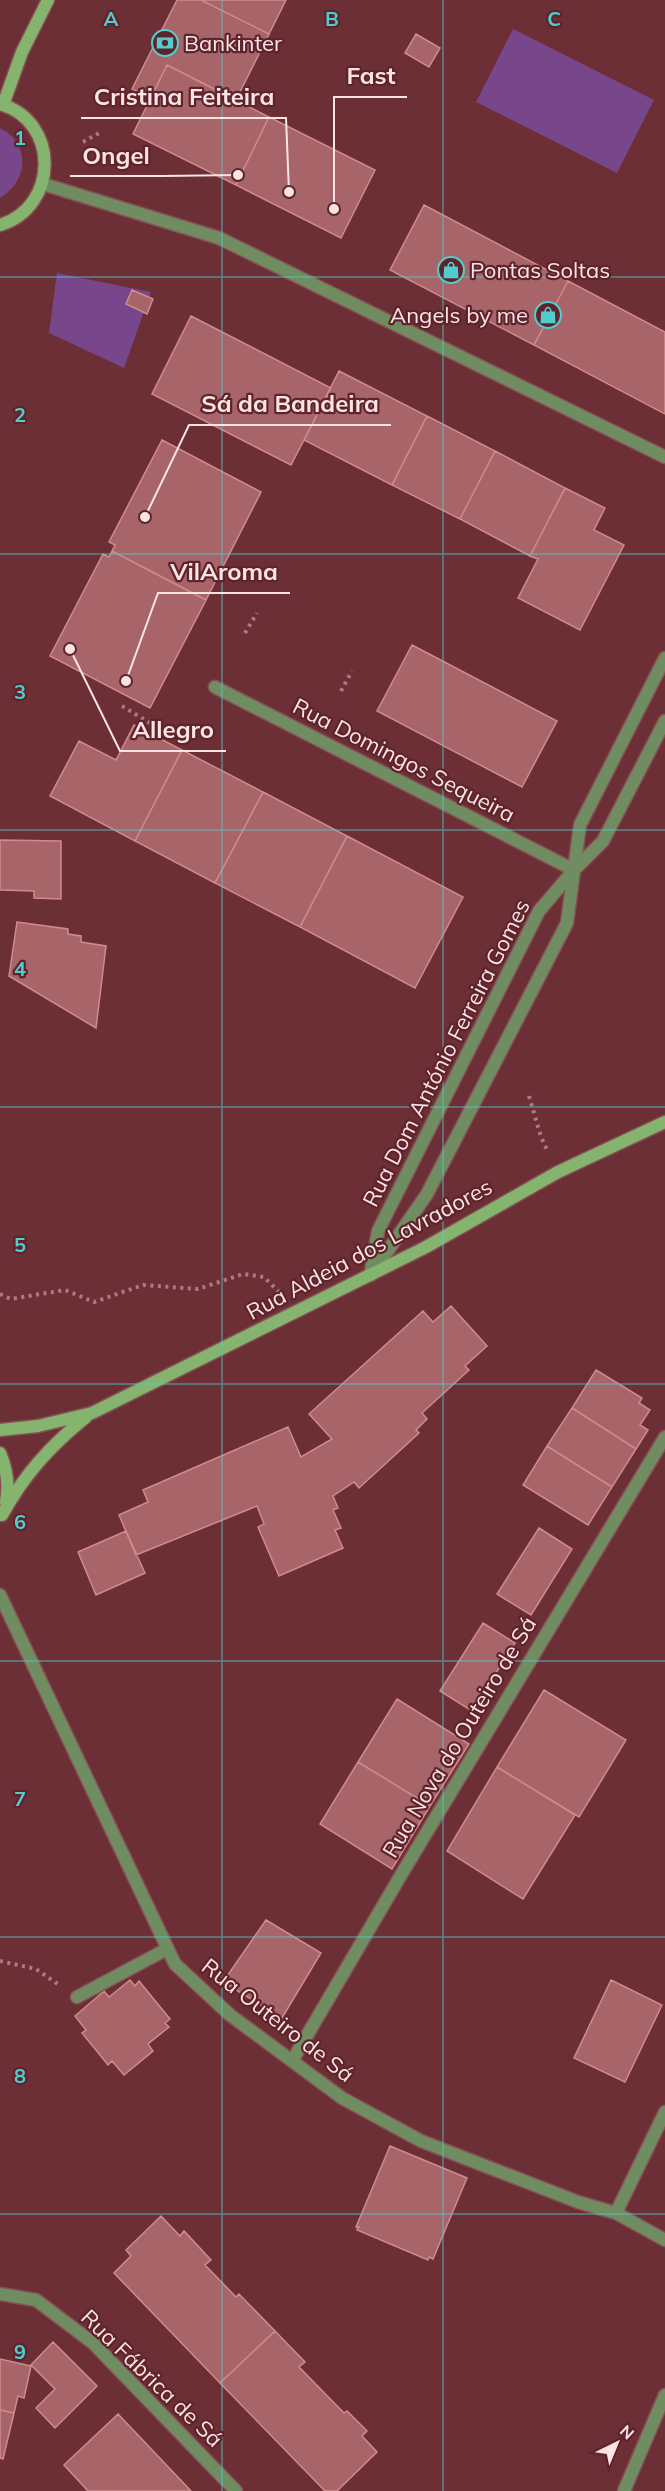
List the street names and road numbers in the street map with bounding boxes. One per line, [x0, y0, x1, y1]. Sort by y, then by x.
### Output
street label: Rua Domingos Sequeira [288, 692, 520, 828]
street label: Rua Dom António Ferreira Gomes [356, 895, 536, 1211]
street label: Rua Aldeia dos Lavradores [241, 1172, 497, 1326]
street label: Rua Nova do Outeiro de Sá [376, 1611, 542, 1863]
street label: Rua Outeiro de Sá [196, 1952, 360, 2088]
street label: Rua Fábrica de Sá [75, 2303, 229, 2453]

